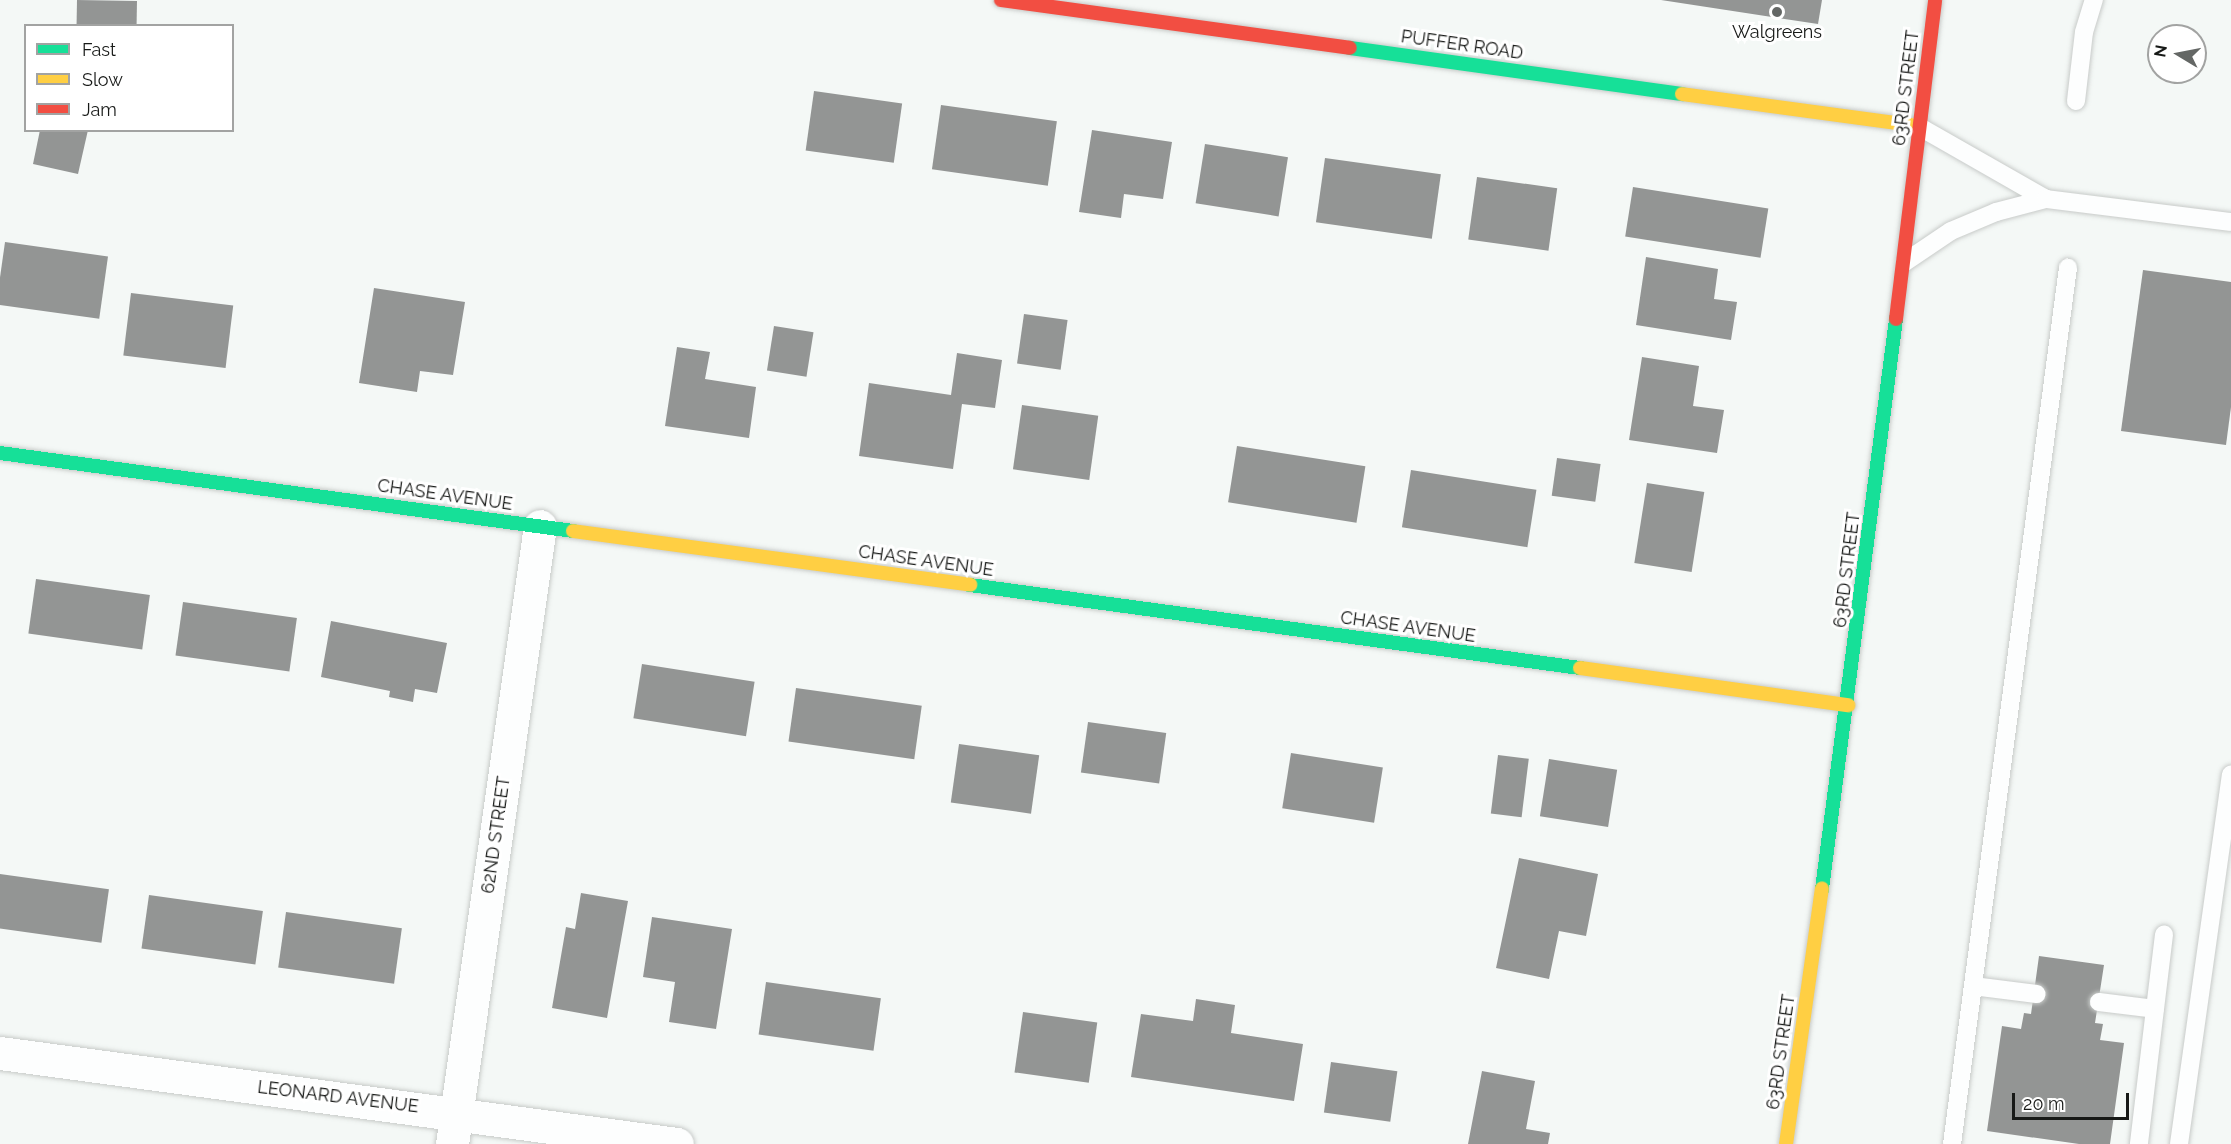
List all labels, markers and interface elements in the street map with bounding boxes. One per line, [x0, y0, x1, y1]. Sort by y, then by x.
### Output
marker: Walgreens [1770, 5, 1784, 19]
place label: Walgreens [1732, 21, 1822, 43]
legend [24, 24, 234, 132]
north arrow [2147, 24, 2207, 84]
street label: PUFFER ROAD [1400, 26, 1524, 64]
street label: 63RD STREET [1888, 29, 1924, 147]
text: Fast [82, 39, 116, 60]
text: N [2150, 43, 2171, 59]
text: Slow [82, 69, 123, 90]
text: Jam [82, 99, 117, 120]
street label: CHASE AVENUE [376, 475, 514, 515]
street label: 63RD STREET [1829, 511, 1865, 629]
street label: CHASE AVENUE [857, 541, 995, 581]
street label: CHASE AVENUE [1339, 607, 1477, 647]
street label: 62ND STREET [477, 775, 515, 895]
street label: 63RD STREET [1762, 993, 1800, 1111]
street label: LEONARD AVENUE [256, 1076, 420, 1118]
scale bar [2015, 1081, 2132, 1119]
text: 20 m [2023, 1093, 2065, 1114]

